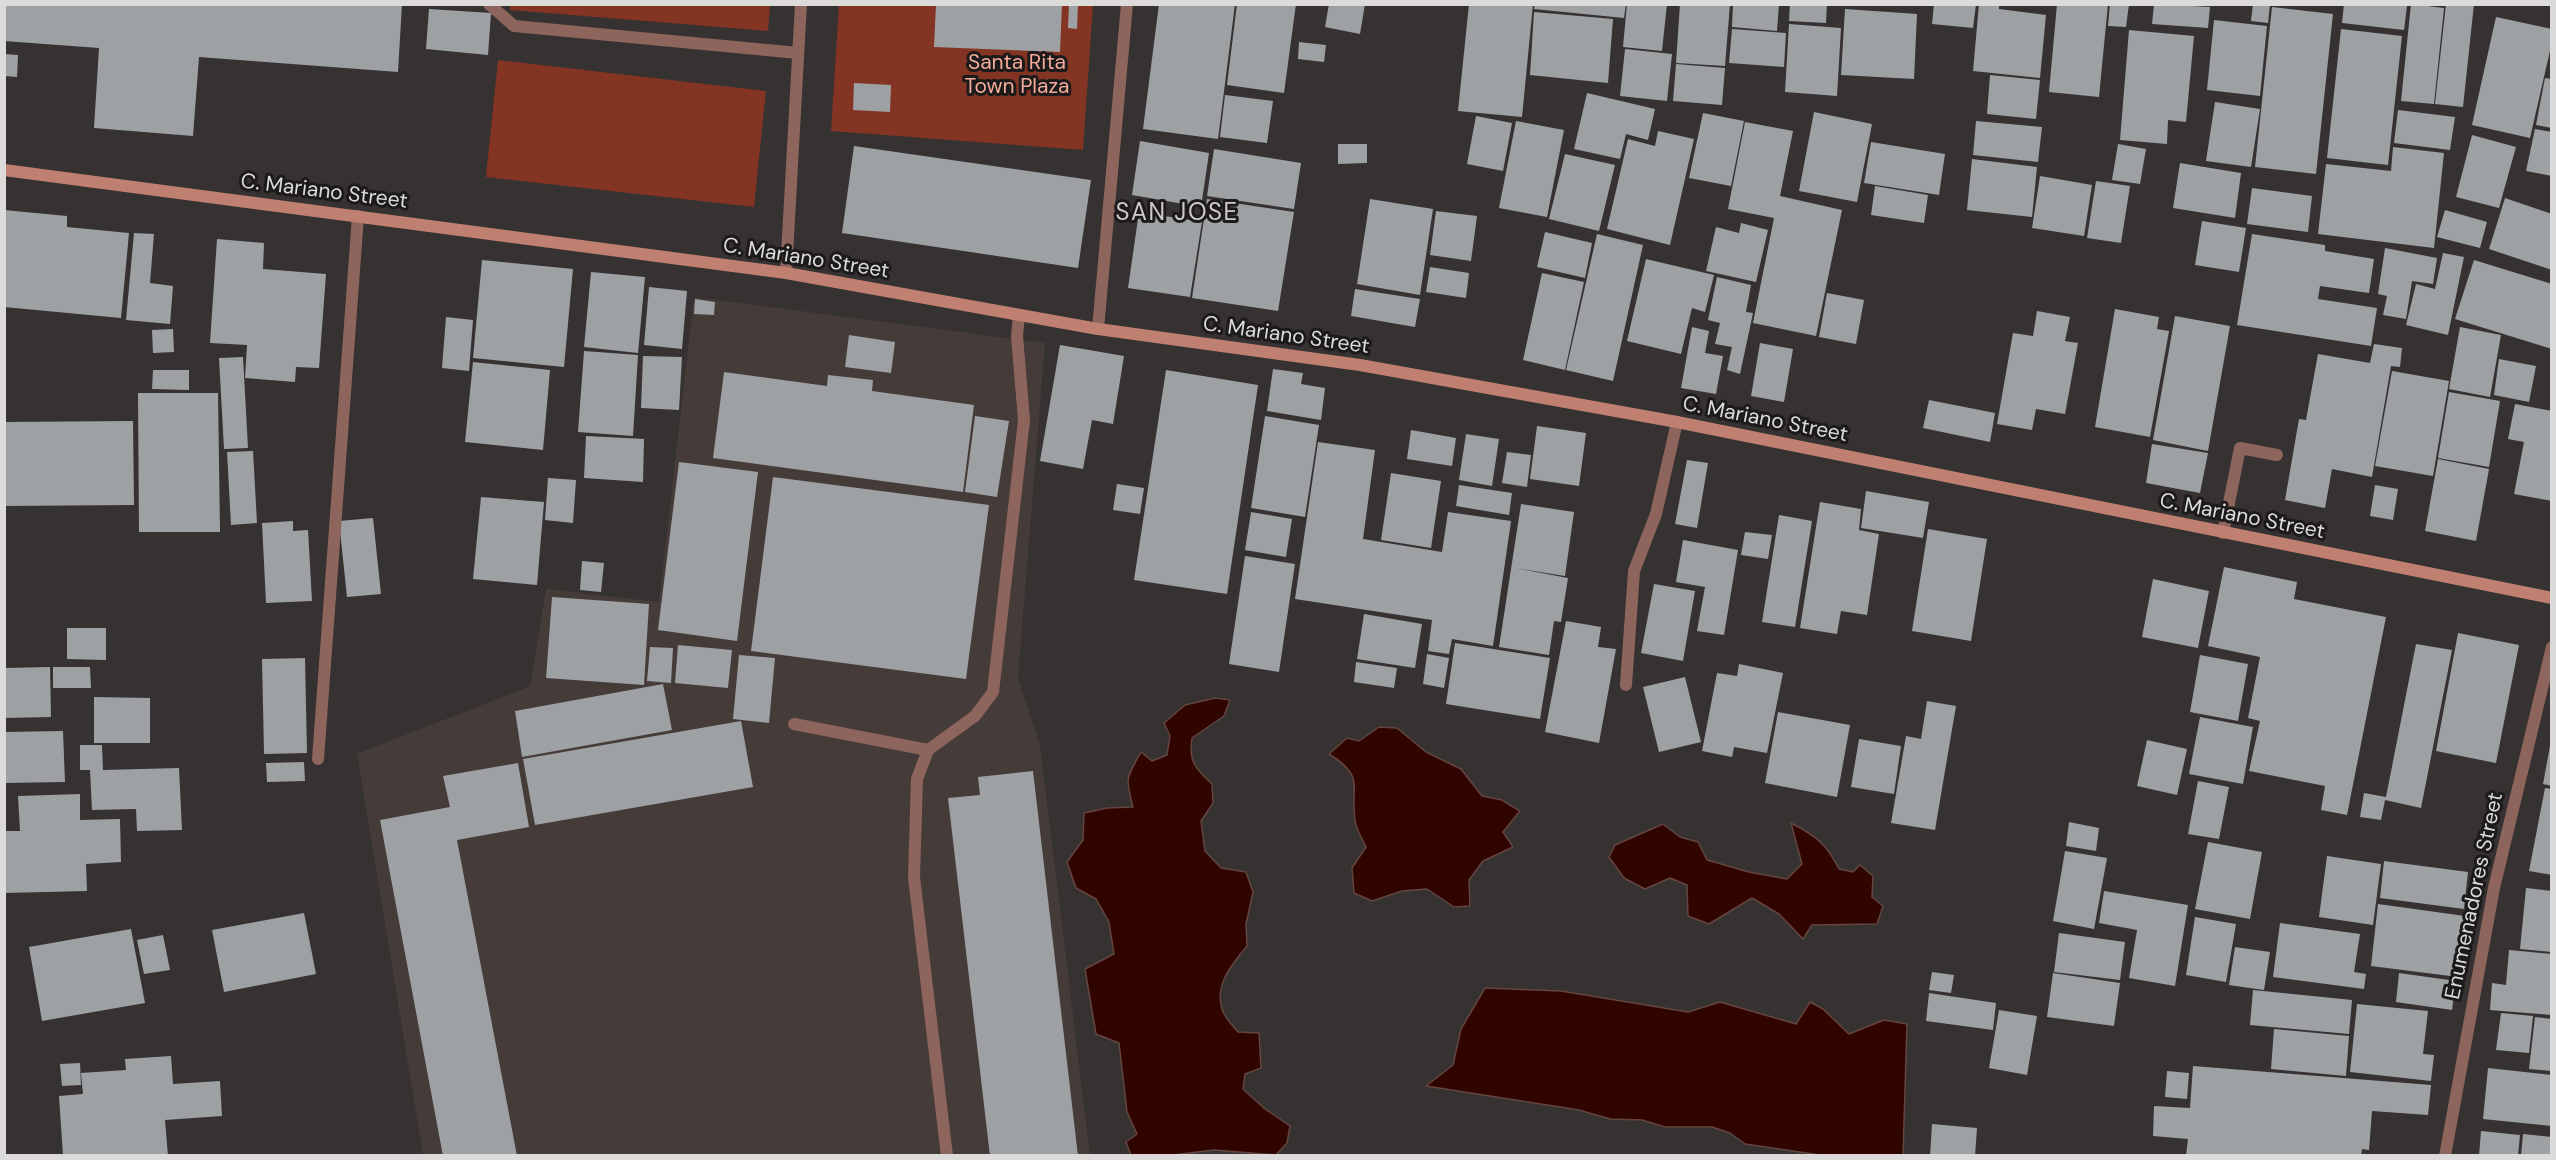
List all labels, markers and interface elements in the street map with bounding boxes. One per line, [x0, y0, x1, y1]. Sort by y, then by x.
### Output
park label: Santa Rita Town Plaza [965, 50, 1069, 100]
street label: C. Mariano Street [239, 169, 409, 215]
district label: SAN JOSE [1116, 200, 1238, 228]
street label: C. Mariano Street [721, 233, 891, 285]
street label: C. Mariano Street [1201, 312, 1371, 360]
street label: C. Mariano Street [1680, 392, 1850, 448]
street label: C. Mariano Street [2157, 489, 2327, 545]
street label: Enumenadores Street [2441, 790, 2509, 1002]

